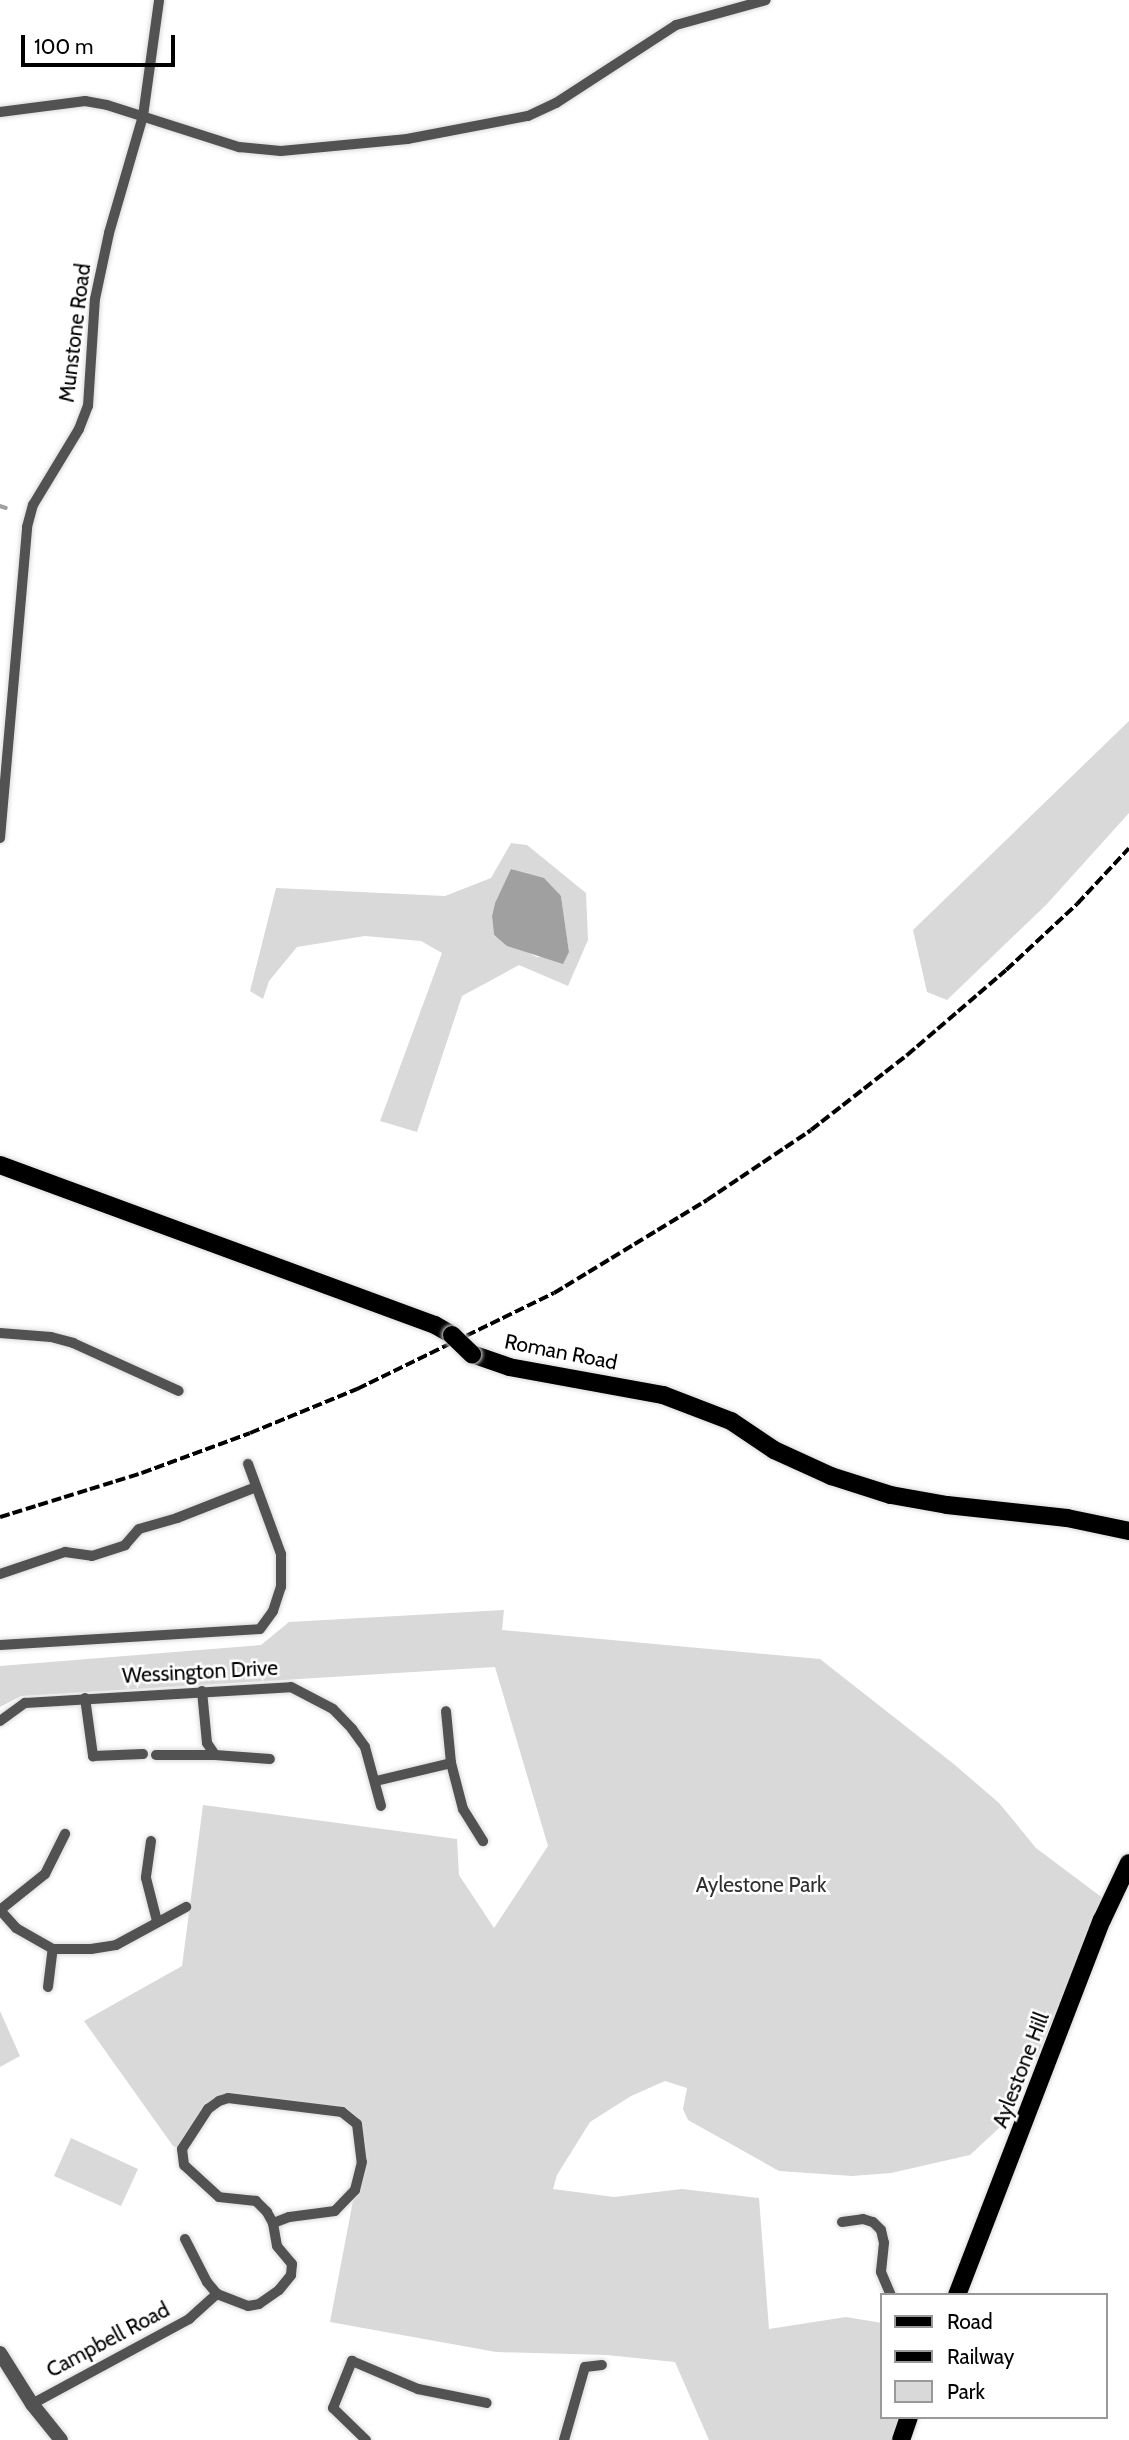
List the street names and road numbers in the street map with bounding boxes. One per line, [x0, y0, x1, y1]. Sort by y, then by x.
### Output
street label: Munstone Road [54, 262, 96, 404]
street label: Roman Road [502, 1329, 620, 1375]
street label: Wessington Drive [121, 1655, 279, 1689]
street label: Aylestone Hill [987, 2009, 1055, 2131]
street label: Campbell Road [42, 2297, 174, 2383]

